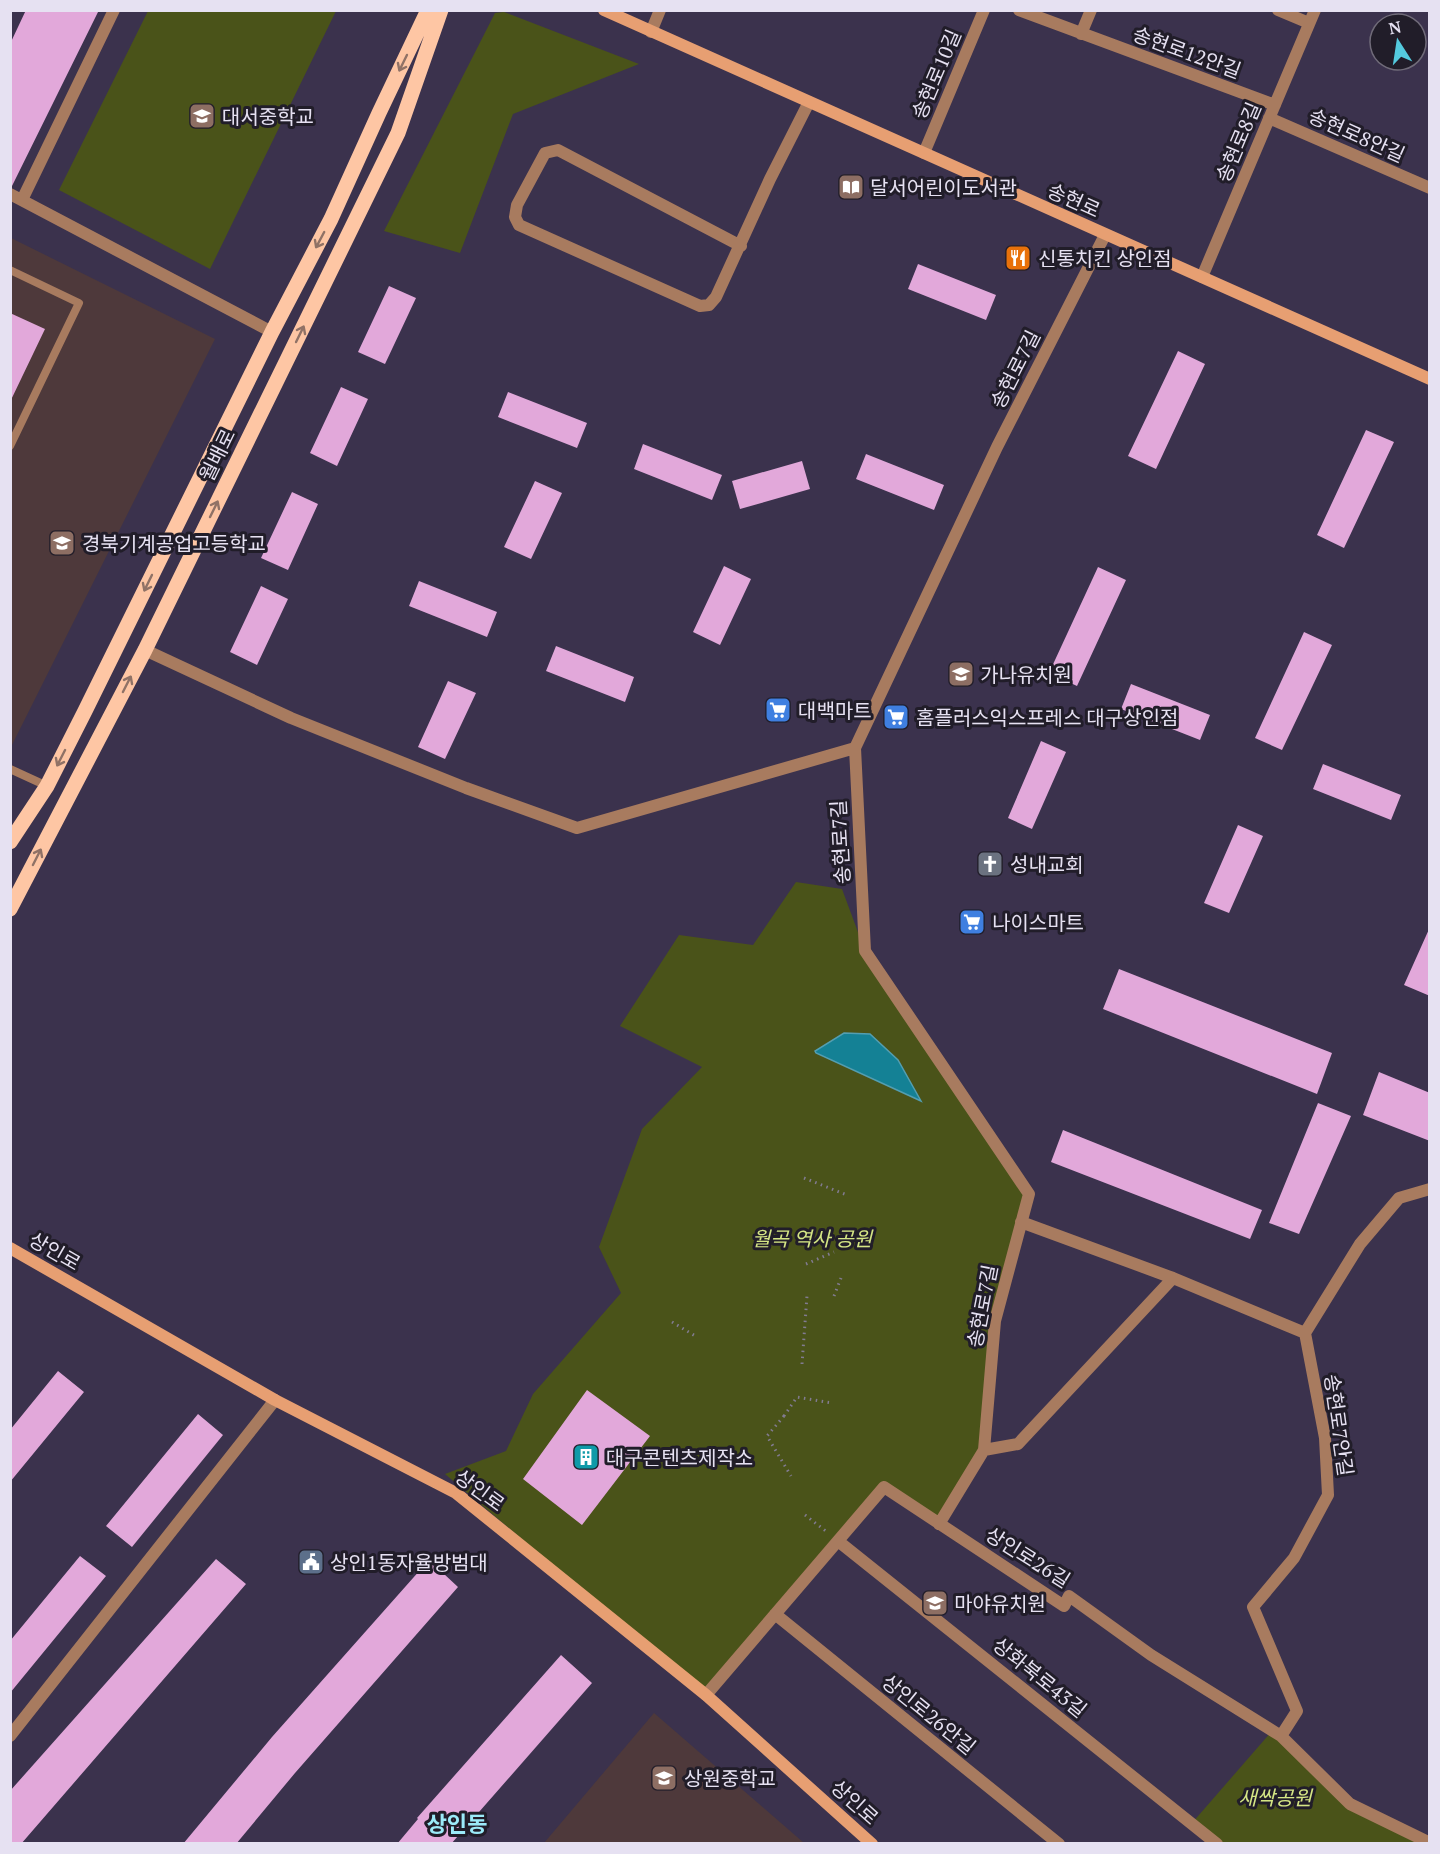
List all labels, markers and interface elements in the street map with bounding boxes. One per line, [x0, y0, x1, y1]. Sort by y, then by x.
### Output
north arrow [1368, 12, 1428, 72]
text: N [1387, 15, 1403, 39]
street label: 송현로12안길 [1129, 20, 1245, 84]
street label: 송현로10길 [905, 25, 967, 123]
one-way arrow [396, 54, 408, 72]
street label: 송현로8길 [1209, 98, 1267, 186]
school or university icon: 대서중학교 [187, 101, 217, 131]
street label: 송현로8안길 [1305, 102, 1409, 168]
place label: 대서중학교 [222, 103, 314, 130]
library icon: 달서어린이도서관 [836, 172, 866, 202]
place label: 달서어린이도서관 [870, 174, 1017, 201]
street label: 송현로 [1043, 176, 1105, 224]
one-way arrow [314, 230, 325, 248]
restaurant icon: 신통치킨 상인점 [1003, 243, 1033, 273]
place label: 신통치킨 상인점 [1038, 245, 1172, 272]
street label: 송현로7길 [984, 325, 1046, 413]
one-way arrow [294, 326, 306, 344]
street label: 월배로 [193, 424, 241, 486]
one-way arrow [208, 501, 220, 519]
school or university icon: 경북기계공업고등학교 [47, 528, 77, 558]
place label: 경북기계공업고등학교 [82, 530, 266, 557]
one-way arrow [142, 574, 154, 591]
school or university icon: 가나유치원 [946, 659, 976, 689]
place label: 가나유치원 [980, 661, 1072, 688]
one-way arrow [122, 675, 134, 693]
supermarket icon: 대백마트 [763, 695, 793, 725]
place label: 대백마트 [798, 697, 872, 724]
supermarket icon: 홈플러스익스프레스 대구상인점 [881, 702, 911, 732]
place label: 홈플러스익스프레스 대구상인점 [916, 704, 1178, 731]
one-way arrow [55, 748, 66, 766]
street label: 송현로7길 [824, 799, 856, 885]
one-way arrow [32, 848, 44, 866]
church icon: 성내교회 [975, 849, 1005, 879]
place label: 성내교회 [1010, 851, 1084, 878]
supermarket icon: 나이스마트 [957, 907, 987, 937]
place label: 나이스마트 [992, 909, 1084, 936]
park label: 월곡 역사 공원 [752, 1225, 874, 1252]
street label: 상인로 [24, 1226, 86, 1276]
street label: 송현로7길 [961, 1262, 1003, 1350]
street label: 송현로7안길 [1318, 1372, 1360, 1478]
building icon: 대구콘텐츠제작소 [571, 1442, 601, 1472]
place label: 대구콘텐츠제작소 [606, 1444, 753, 1471]
street label: 상인로 [450, 1463, 510, 1517]
street label: 상인로26길 [981, 1520, 1075, 1594]
public building icon: 상인1동자율방범대 [296, 1547, 326, 1577]
place label: 상인1동자율방범대 [330, 1549, 488, 1576]
school or university icon: 마야유치원 [920, 1588, 950, 1618]
place label: 마야유치원 [954, 1590, 1046, 1617]
street label: 상화북로43길 [987, 1631, 1093, 1723]
street label: 상인로26안길 [876, 1668, 982, 1760]
school or university icon: 상원중학교 [649, 1763, 679, 1793]
place label: 상원중학교 [684, 1765, 776, 1792]
street label: 상인로 [825, 1773, 885, 1831]
park label: 새싹공원 [1238, 1784, 1313, 1811]
district label: 상인동 [427, 1809, 487, 1838]

